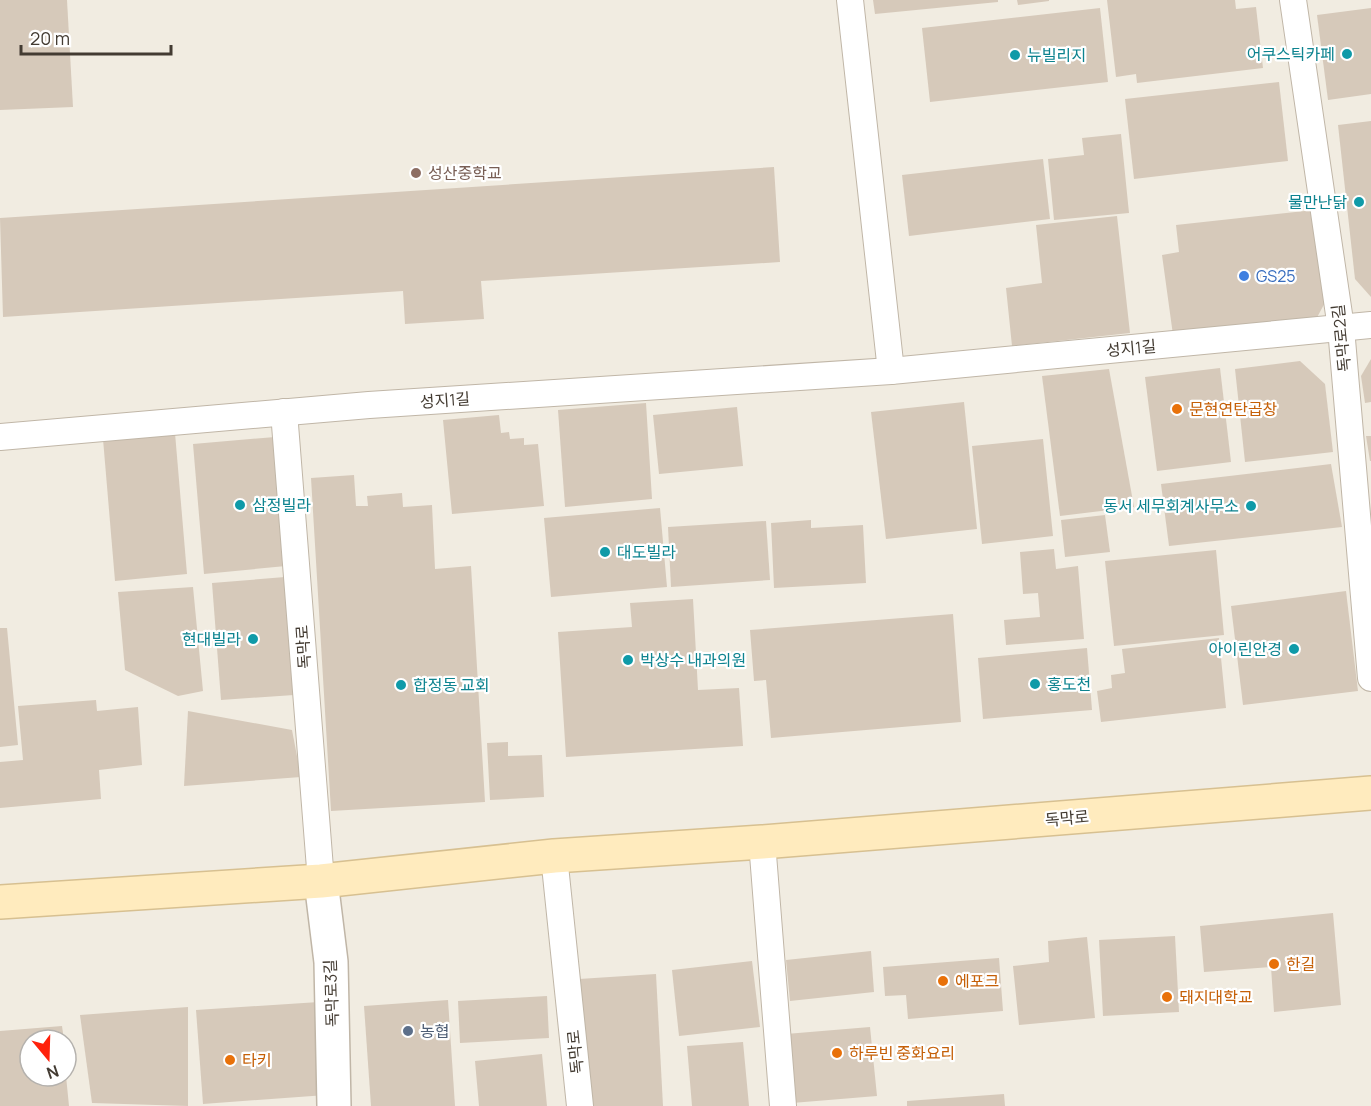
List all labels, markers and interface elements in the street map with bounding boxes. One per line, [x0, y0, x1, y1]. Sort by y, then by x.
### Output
scale bar [21, 18, 171, 56]
text: 20 m [30, 26, 70, 50]
place label: 어쿠스틱카페 [1247, 43, 1335, 65]
place label: 뉴빌리지 [1027, 44, 1086, 66]
marker: 어쿠스틱카페 [1340, 47, 1354, 61]
marker: 뉴빌리지 [1008, 48, 1022, 62]
place label: 성산중학교 [428, 162, 502, 184]
marker: 성산중학교 [409, 166, 423, 180]
place label: 물만난닭 [1288, 191, 1347, 213]
marker: 물만난닭 [1352, 195, 1366, 209]
place label: GS25 [1256, 265, 1296, 287]
marker: GS25 [1237, 269, 1251, 283]
street label: 독막로2길 [1327, 303, 1355, 373]
street label: 성지1길 [1105, 335, 1157, 361]
street label: 성지1길 [419, 387, 471, 413]
place label: 문현연탄곱창 [1189, 398, 1278, 420]
marker: 문현연탄곱창 [1170, 402, 1184, 416]
place label: 삼정빌라 [252, 494, 311, 516]
place label: 동서 세무회계사무소 [1103, 495, 1239, 517]
marker: 삼정빌라 [233, 498, 247, 512]
marker: 동서 세무회계사무소 [1244, 499, 1258, 513]
place label: 대도빌라 [617, 541, 676, 563]
marker: 대도빌라 [598, 545, 612, 559]
street label: 독막로 [290, 624, 316, 670]
place label: 현대빌라 [182, 628, 241, 650]
marker: 현대빌라 [246, 632, 260, 646]
place label: 아이린안경 [1208, 638, 1282, 660]
marker: 아이린안경 [1287, 642, 1301, 656]
place label: 박상수 내과의원 [640, 649, 746, 671]
marker: 박상수 내과의원 [621, 653, 635, 667]
place label: 홍도천 [1047, 673, 1091, 695]
place label: 합정동 교회 [413, 674, 490, 696]
marker: 홍도천 [1028, 677, 1042, 691]
marker: 합정동 교회 [394, 678, 408, 692]
street label: 독막로 [1044, 805, 1090, 831]
place label: 한길 [1286, 953, 1315, 975]
marker: 한길 [1267, 957, 1281, 971]
street label: 독막로3길 [319, 959, 343, 1027]
place label: 에포크 [955, 970, 999, 992]
marker: 에포크 [936, 974, 950, 988]
place label: 돼지대학교 [1179, 986, 1253, 1008]
marker: 돼지대학교 [1160, 990, 1174, 1004]
place label: 농협 [420, 1020, 449, 1042]
marker: 농협 [401, 1024, 415, 1038]
north arrow [18, 1028, 78, 1088]
street label: 독막로 [562, 1029, 588, 1075]
place label: 하루빈 중화요리 [849, 1042, 955, 1064]
marker: 하루빈 중화요리 [830, 1046, 844, 1060]
place label: 타키 [242, 1049, 271, 1071]
marker: 타키 [223, 1053, 237, 1067]
text: N [44, 1060, 62, 1084]

